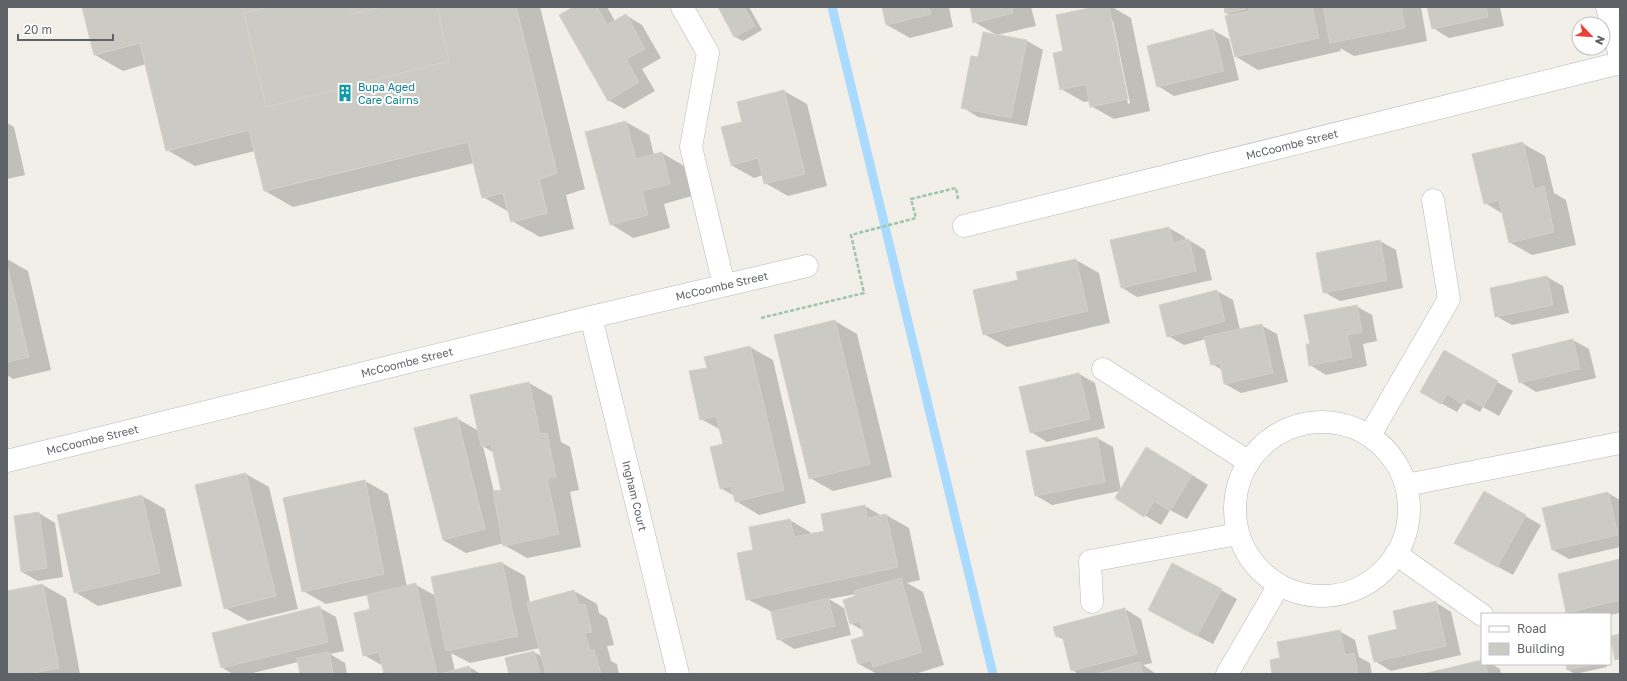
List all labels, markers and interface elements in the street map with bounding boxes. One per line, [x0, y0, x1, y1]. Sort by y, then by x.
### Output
scale bar [18, 16, 113, 42]
north arrow [1571, 16, 1611, 56]
text: 20 m [24, 22, 52, 37]
text: N [1593, 34, 1608, 47]
place label: Bupa Aged Care Cairns [358, 80, 419, 106]
building icon: Bupa Aged Care Cairns [335, 83, 355, 103]
street label: McCoombe Street [1245, 126, 1339, 162]
street label: McCoombe Street [674, 268, 769, 303]
street label: McCoombe Street [359, 344, 454, 379]
street label: McCoombe Street [45, 422, 140, 457]
street label: Ingham Court [620, 459, 650, 532]
legend [1481, 613, 1611, 665]
text: Road [1517, 621, 1546, 636]
text: Building [1517, 641, 1565, 656]

